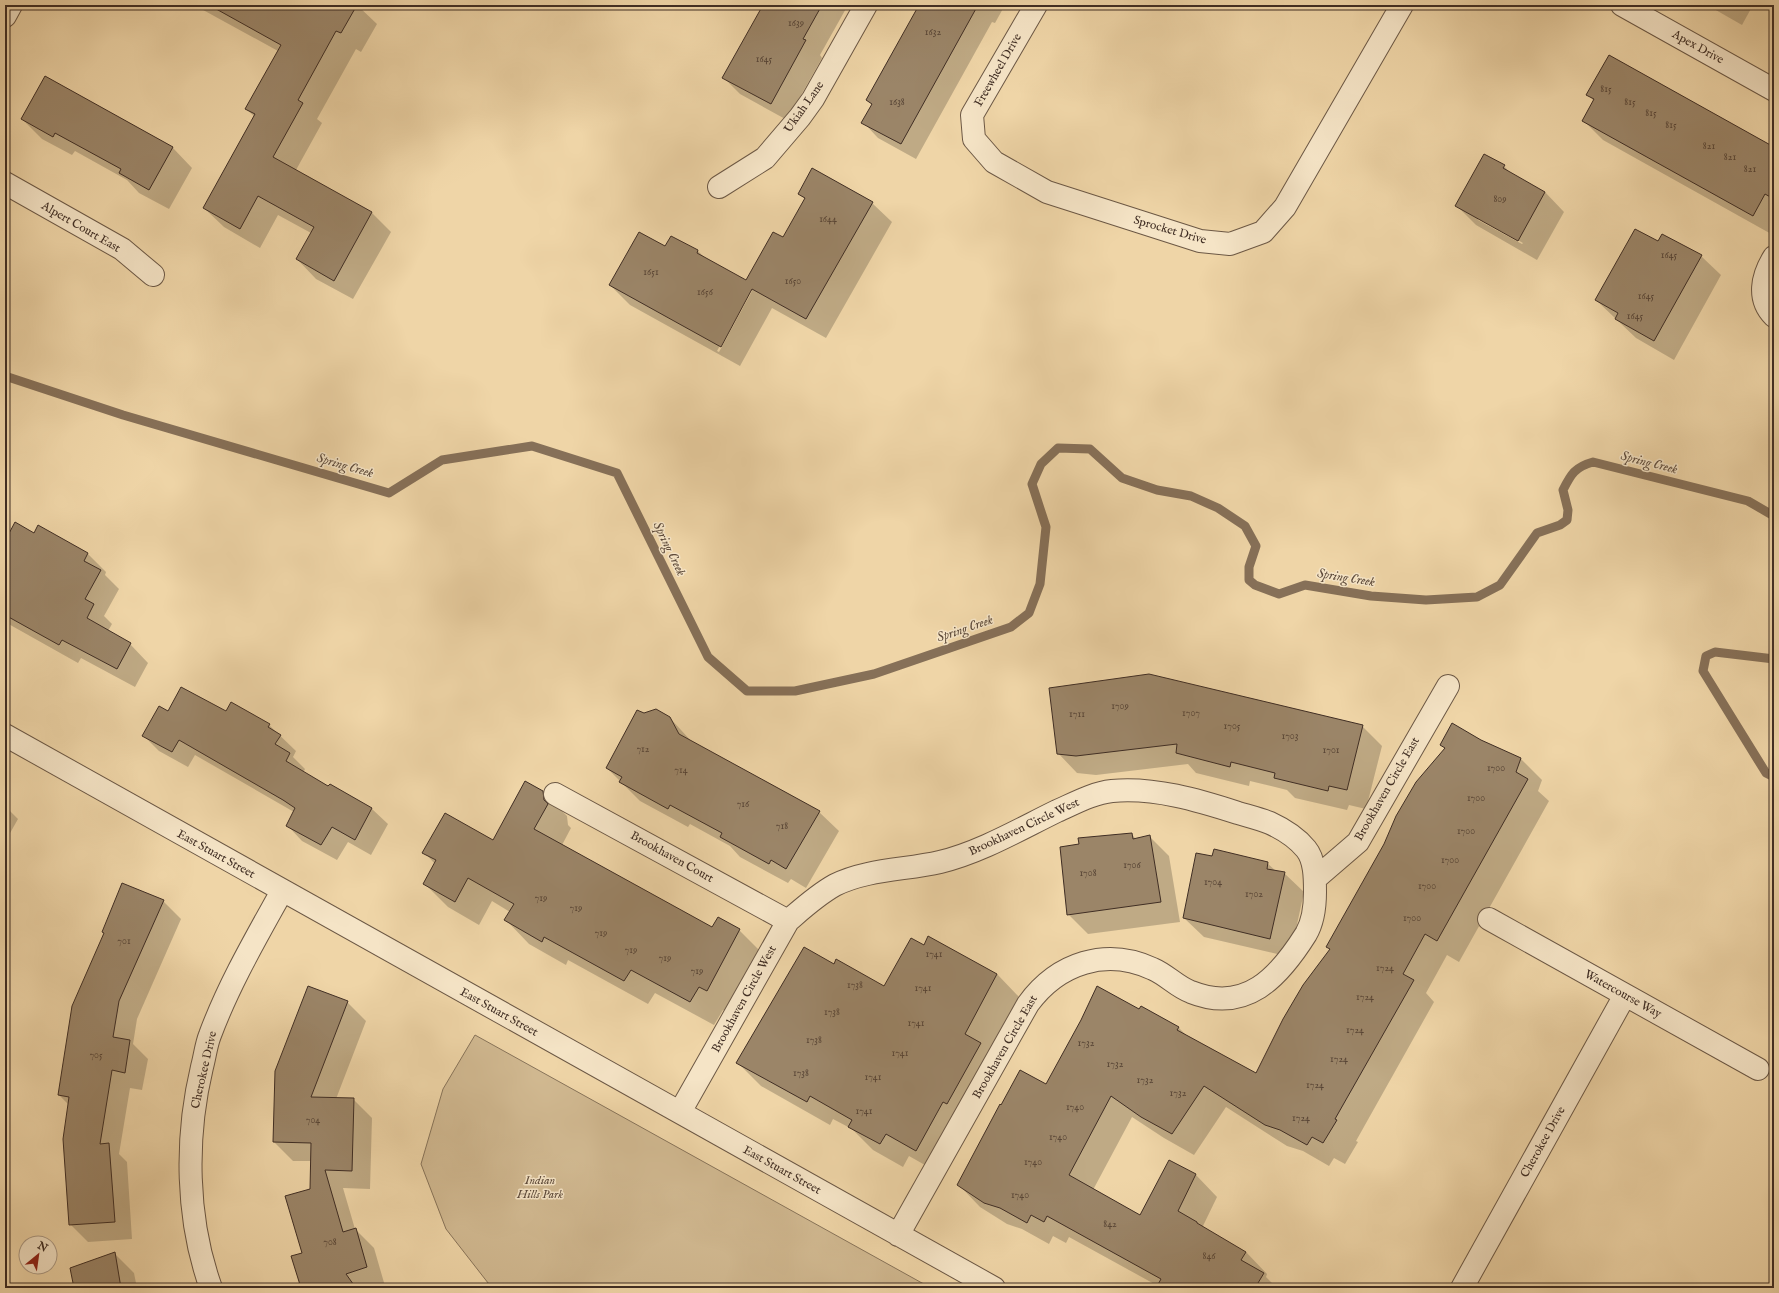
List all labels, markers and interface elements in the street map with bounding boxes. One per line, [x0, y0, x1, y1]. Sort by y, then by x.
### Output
house number: 1639 [788, 17, 804, 30]
house number: 1632 [925, 26, 941, 39]
street label: Apex Drive [1668, 26, 1727, 68]
street label: Freewheel Drive [971, 30, 1025, 109]
house number: 1645 [756, 53, 773, 66]
street label: Ukiah Lane [781, 78, 828, 136]
house number: 815 [1600, 83, 1612, 96]
house number: 1638 [889, 96, 905, 109]
house number: 815 [1624, 96, 1636, 109]
house number: 815 [1645, 107, 1657, 120]
house number: 815 [1665, 119, 1677, 132]
house number: 821 [1703, 140, 1715, 153]
house number: 821 [1724, 151, 1736, 164]
house number: 821 [1744, 163, 1756, 176]
house number: 809 [1493, 193, 1507, 206]
street label: Alpert Court East [37, 198, 123, 257]
street label: Sprocket Drive [1132, 212, 1209, 249]
house number: 1644 [819, 213, 837, 226]
house number: 1645 [1661, 249, 1678, 262]
house number: 1651 [643, 266, 659, 279]
house number: 1650 [785, 275, 801, 288]
house number: 1656 [697, 286, 714, 299]
house number: 1645 [1638, 290, 1655, 303]
house number: 1645 [1627, 310, 1644, 323]
water label: Spring Creek [1618, 448, 1680, 479]
water label: Spring Creek [314, 450, 376, 483]
water label: Spring Creek [648, 519, 690, 580]
water label: Spring Creek [1316, 565, 1377, 592]
water label: Spring Creek [935, 611, 996, 647]
house number: 1709 [1111, 700, 1129, 713]
house number: 1707 [1182, 707, 1200, 720]
house number: 1711 [1069, 708, 1085, 721]
house number: 1705 [1224, 720, 1241, 733]
house number: 1703 [1281, 730, 1299, 743]
street label: Brookhaven Circle East [1351, 734, 1423, 844]
house number: 712 [636, 743, 650, 756]
house number: 1701 [1323, 744, 1340, 757]
house number: 1700 [1487, 762, 1505, 775]
house number: 714 [674, 764, 688, 777]
house number: 1700 [1467, 792, 1485, 805]
street label: Brookhaven Circle West [966, 795, 1082, 859]
house number: 716 [737, 798, 750, 811]
house number: 718 [776, 820, 788, 833]
house number: 1700 [1457, 825, 1475, 838]
street label: East Stuart Street [174, 826, 258, 882]
street label: Brookhaven Court [628, 828, 716, 886]
house number: 1700 [1441, 854, 1459, 867]
house number: 1706 [1123, 859, 1142, 872]
house number: 1708 [1079, 867, 1097, 880]
house number: 1704 [1204, 876, 1222, 889]
house number: 1700 [1418, 880, 1436, 893]
house number: 1702 [1245, 888, 1263, 901]
house number: 719 [535, 892, 547, 905]
house number: 719 [570, 902, 582, 915]
house number: 1700 [1403, 912, 1421, 925]
house number: 719 [595, 927, 607, 940]
house number: 701 [117, 935, 131, 948]
street label: Brookhaven Circle West [708, 943, 780, 1055]
house number: 719 [625, 944, 637, 957]
house number: 1741 [925, 948, 943, 961]
house number: 719 [659, 952, 671, 965]
house number: 1724 [1376, 962, 1394, 975]
house number: 719 [691, 965, 703, 978]
street label: Watercourse Way [1582, 967, 1664, 1021]
house number: 1738 [847, 979, 863, 992]
house number: 1741 [914, 982, 932, 995]
street label: East Stuart Street [457, 984, 541, 1040]
house number: 1724 [1356, 991, 1374, 1004]
street label: Brookhaven Circle East [969, 992, 1041, 1102]
house number: 1738 [824, 1006, 840, 1019]
house number: 1741 [907, 1017, 925, 1030]
house number: 1724 [1346, 1024, 1364, 1037]
street label: Cherokee Drive [188, 1029, 220, 1110]
house number: 1738 [806, 1034, 822, 1047]
house number: 1732 [1078, 1037, 1095, 1050]
house number: 1741 [891, 1047, 909, 1060]
house number: 705 [89, 1049, 103, 1062]
house number: 1724 [1330, 1053, 1348, 1066]
house number: 1732 [1107, 1058, 1124, 1071]
house number: 1738 [793, 1067, 809, 1080]
house number: 1741 [864, 1071, 882, 1084]
house number: 1732 [1137, 1074, 1154, 1087]
house number: 1724 [1306, 1079, 1324, 1092]
house number: 1732 [1170, 1087, 1187, 1100]
house number: 1740 [1066, 1101, 1084, 1114]
street label: Cherokee Drive [1517, 1103, 1569, 1180]
house number: 1741 [855, 1105, 873, 1118]
house number: 1724 [1292, 1112, 1310, 1125]
house number: 704 [306, 1114, 320, 1127]
house number: 1740 [1049, 1131, 1067, 1144]
street label: East Stuart Street [740, 1142, 824, 1198]
house number: 1740 [1024, 1156, 1042, 1169]
park label: Indian Hills Park [516, 1173, 563, 1202]
house number: 1740 [1011, 1189, 1029, 1202]
house number: 842 [1103, 1218, 1117, 1231]
north arrow [18, 1235, 58, 1275]
house number: 708 [323, 1236, 337, 1249]
text: N [34, 1238, 50, 1256]
house number: 846 [1202, 1250, 1216, 1263]

